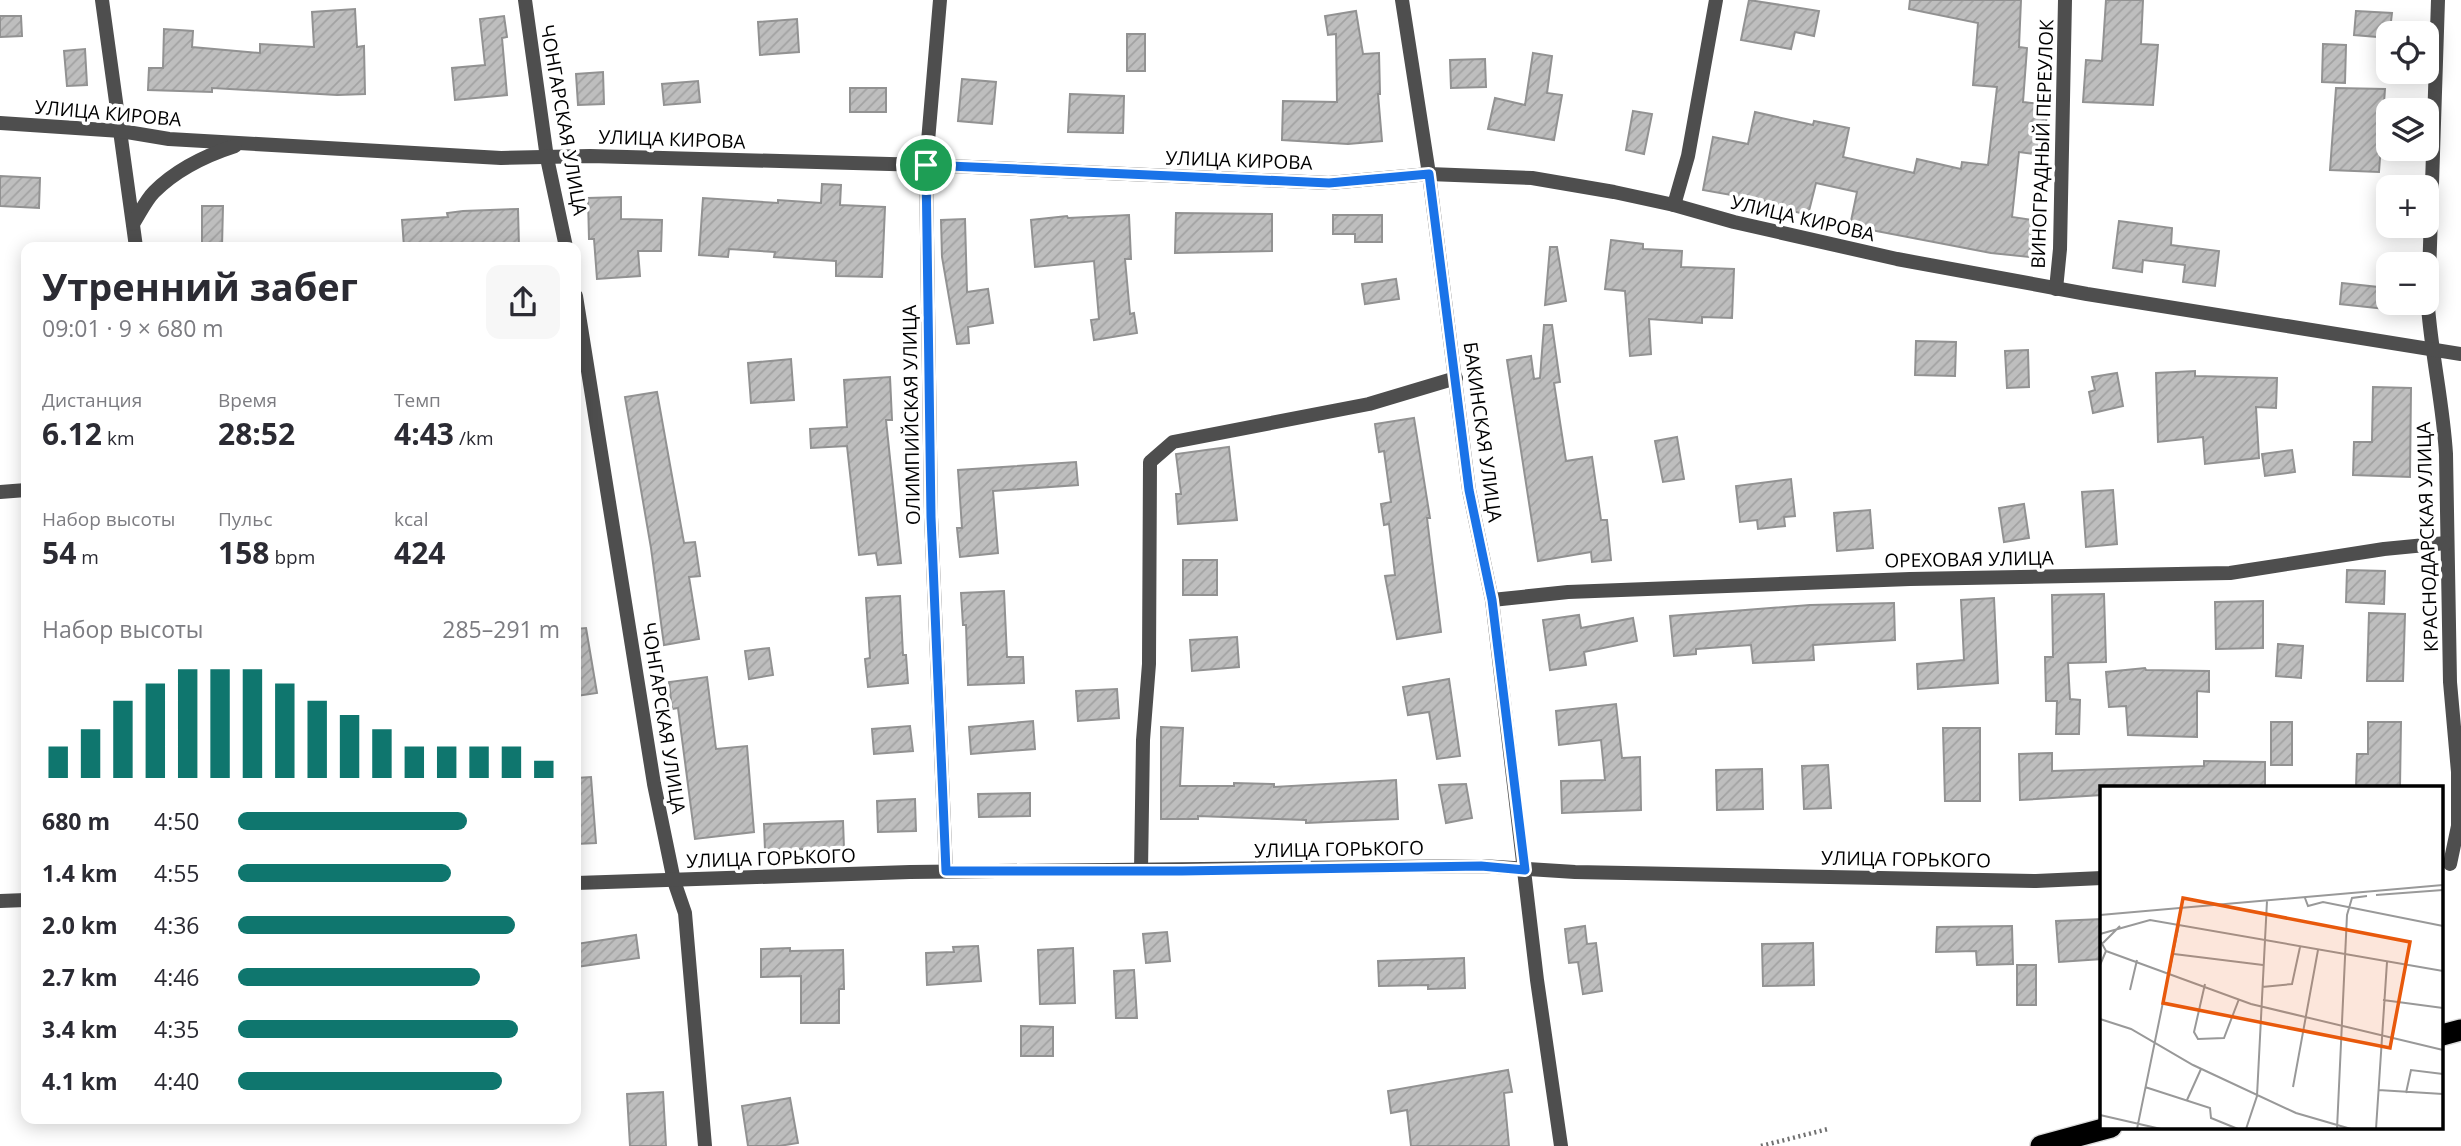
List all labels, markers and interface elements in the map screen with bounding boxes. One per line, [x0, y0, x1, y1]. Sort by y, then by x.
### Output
street label: ВИНОГРАДНЫЙ ПЕРЕУЛОК [2025, 19, 2059, 269]
map controls [2376, 21, 2439, 315]
button: locate [2376, 21, 2439, 84]
street label: ЧОНГАРСКАЯ УЛИЦА [534, 23, 594, 217]
street label: УЛИЦА КИРОВА [34, 94, 182, 132]
button: layers [2376, 98, 2439, 161]
street label: УЛИЦА КИРОВА [598, 123, 746, 155]
pin [896, 135, 956, 195]
street label: УЛИЦА КИРОВА [1165, 144, 1313, 176]
icon: arrive [907, 146, 945, 184]
button: + [2376, 175, 2439, 238]
street label: УЛИЦА КИРОВА [1728, 189, 1878, 247]
button: − [2376, 252, 2439, 315]
text: Утренний забег [42, 260, 358, 312]
button: share [486, 265, 560, 339]
street label: ОЛИМПИЙСКАЯ УЛИЦА [896, 305, 926, 525]
text: 09:01 · 9 × 680 m [42, 312, 224, 344]
street label: БАКИНСКАЯ УЛИЦА [1457, 340, 1509, 524]
text: Дистанция [42, 387, 142, 413]
text: Время [218, 387, 277, 413]
text: Темп [394, 387, 441, 413]
text: 6.12 [42, 413, 102, 454]
text: 28:52 [218, 413, 295, 454]
text: 4:43 [394, 413, 454, 454]
street label: КРАСНОДАРСКАЯ УЛИЦА [2410, 421, 2444, 653]
text: km [102, 425, 135, 451]
text: /km [454, 425, 494, 451]
text: Набор высоты [42, 506, 175, 532]
text: Пульс [218, 506, 273, 532]
text: kcal [394, 506, 428, 532]
text: 54 [42, 532, 76, 573]
text: 158 [218, 532, 269, 573]
text: 424 [394, 532, 445, 573]
text: m [76, 544, 99, 570]
text: bpm [269, 544, 315, 570]
street label: ОРЕХОВАЯ УЛИЦА [1884, 545, 2054, 573]
text: Набор высоты [42, 613, 204, 645]
text: 285–291 m [442, 613, 560, 645]
street label: ЧОНГАРСКАЯ УЛИЦА [636, 620, 692, 816]
inset map [2100, 786, 2444, 1128]
text: 680 m [42, 805, 110, 837]
text: 4:50 [154, 805, 200, 837]
street label: УЛИЦА ГОРЬКОГО [1254, 835, 1424, 863]
street label: УЛИЦА ГОРЬКОГО [686, 842, 856, 874]
street label: УЛИЦА ГОРЬКОГО [1821, 845, 1991, 873]
text: 1.4 km [42, 857, 118, 889]
text: 4:55 [154, 857, 200, 889]
text: 2.0 km [42, 909, 118, 941]
text: 4:36 [154, 909, 200, 941]
text: 2.7 km [42, 961, 118, 993]
text: 4:46 [154, 961, 200, 993]
text: 3.4 km [42, 1013, 118, 1045]
text: 4:35 [154, 1013, 200, 1045]
text: 4.1 km [42, 1065, 118, 1097]
text: 4:40 [154, 1065, 200, 1097]

